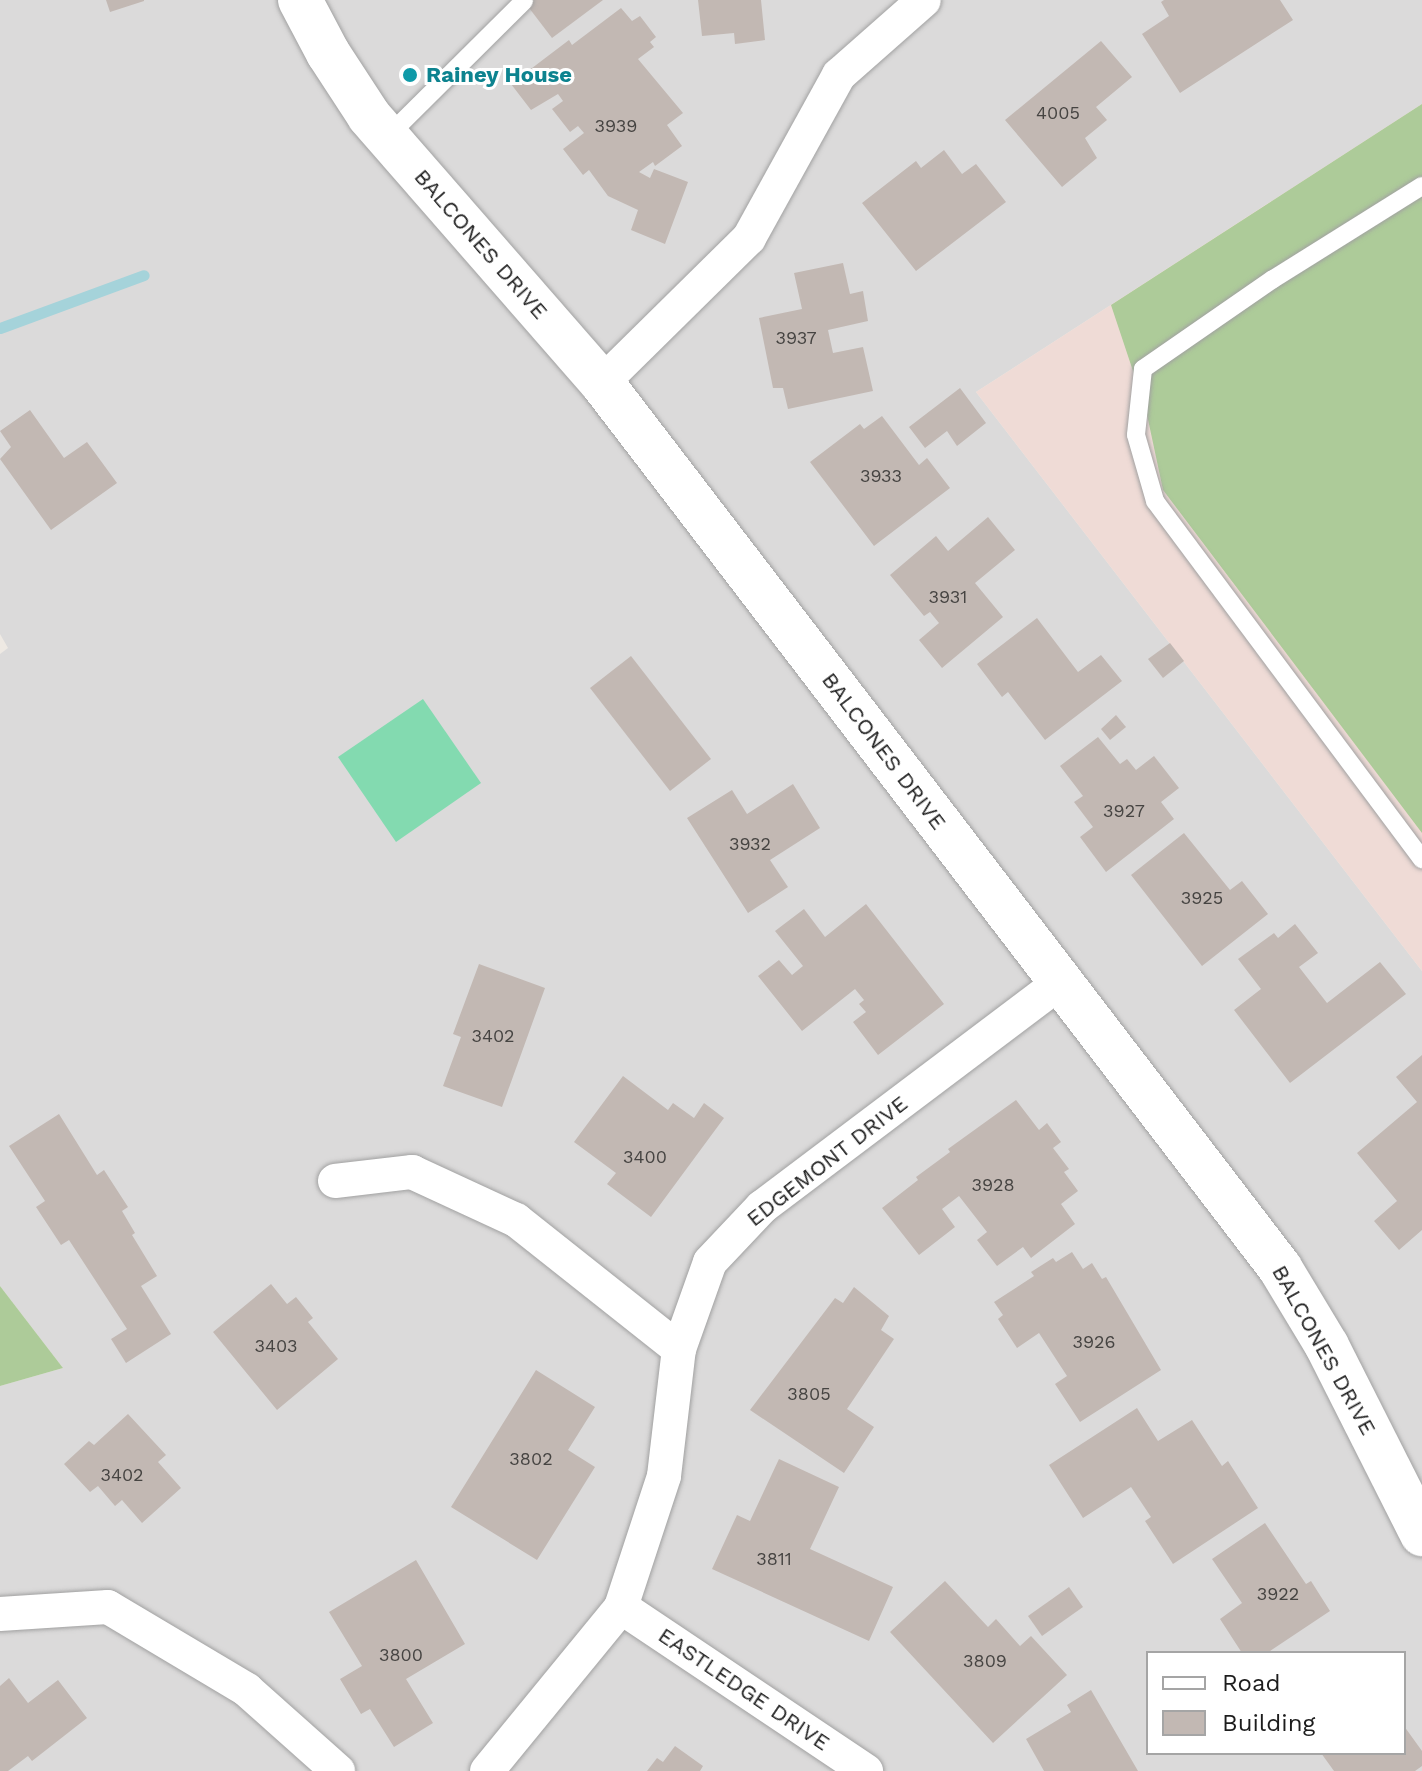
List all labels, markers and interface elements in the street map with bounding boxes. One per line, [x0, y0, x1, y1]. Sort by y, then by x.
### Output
place label: Rainey House [426, 62, 572, 88]
marker: Rainey House [401, 66, 419, 84]
house number: 4005 [1036, 102, 1080, 124]
house number: 3939 [595, 115, 637, 137]
street label: BALCONES DRIVE [409, 164, 553, 324]
house number: 3937 [775, 327, 817, 349]
house number: 3933 [860, 465, 902, 487]
house number: 3931 [929, 586, 967, 608]
street label: BALCONES DRIVE [816, 667, 952, 835]
house number: 3927 [1103, 800, 1145, 822]
house number: 3932 [729, 833, 771, 855]
house number: 3925 [1181, 887, 1223, 909]
house number: 3402 [471, 1025, 515, 1047]
street label: EDGEMONT DRIVE [741, 1090, 913, 1232]
house number: 3400 [623, 1146, 667, 1168]
house number: 3928 [971, 1174, 1015, 1196]
street label: BALCONES DRIVE [1266, 1261, 1382, 1439]
house number: 3926 [1072, 1331, 1116, 1353]
house number: 3403 [255, 1335, 297, 1357]
house number: 3805 [787, 1383, 831, 1405]
house number: 3802 [509, 1448, 553, 1470]
house number: 3402 [100, 1464, 144, 1486]
house number: 3811 [756, 1548, 792, 1570]
house number: 3922 [1257, 1583, 1299, 1605]
street label: EASTLEDGE DRIVE [653, 1622, 835, 1756]
house number: 3800 [379, 1644, 423, 1666]
house number: 3809 [963, 1650, 1007, 1672]
legend [1146, 1651, 1406, 1755]
text: Road [1222, 1669, 1281, 1697]
text: Building [1222, 1709, 1315, 1737]

